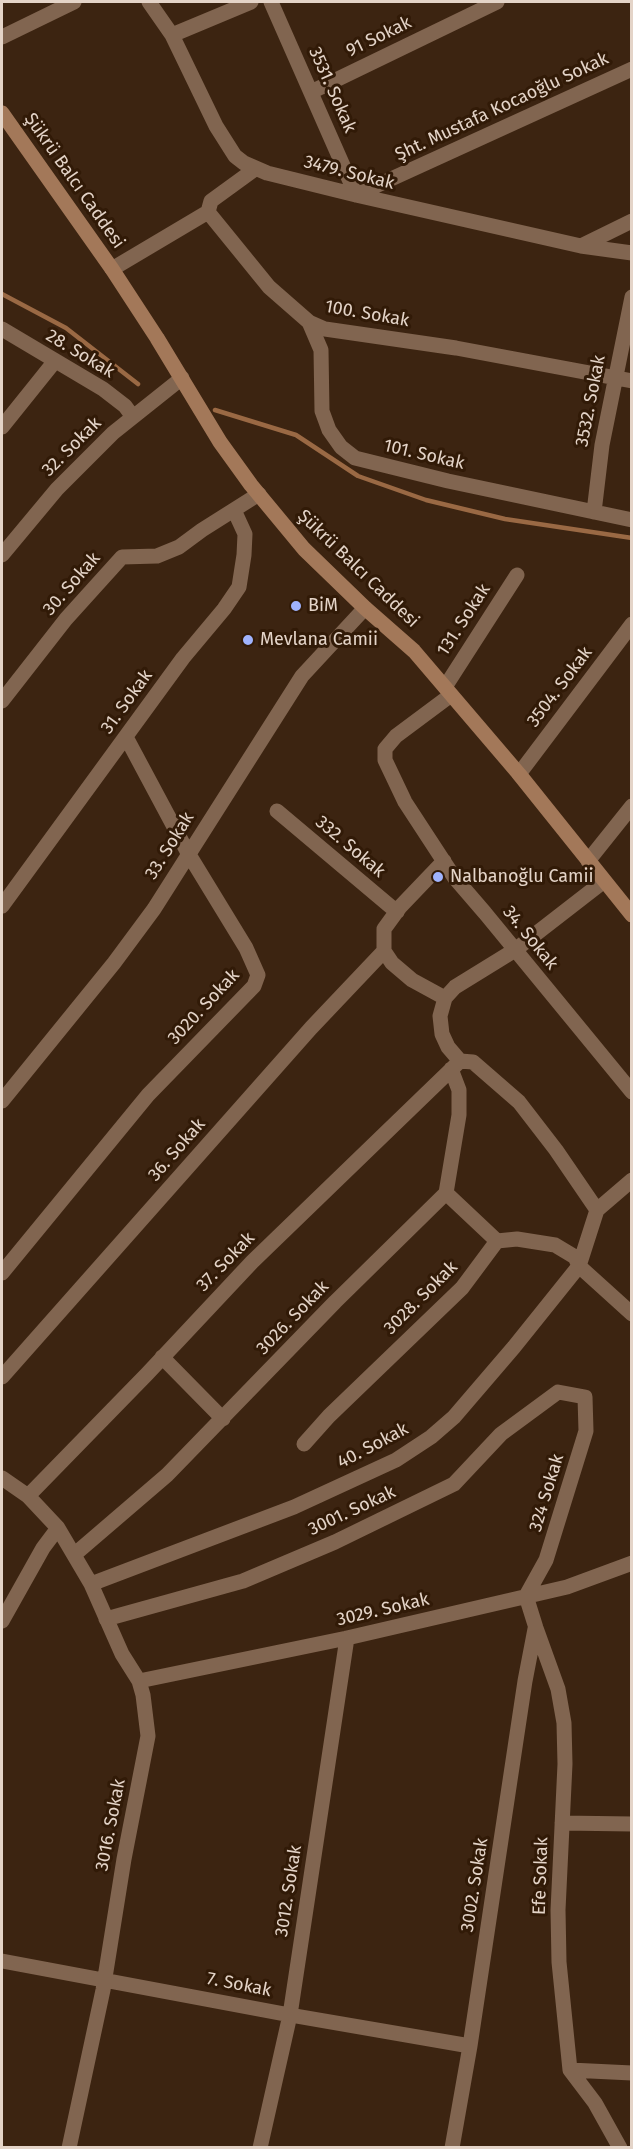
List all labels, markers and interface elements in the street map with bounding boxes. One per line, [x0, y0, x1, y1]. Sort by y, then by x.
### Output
street label: 91 Sokak [343, 12, 415, 62]
street label: 3531. Sokak [304, 44, 360, 136]
street label: Şht. Mustafa Kocaoğlu Sokak [392, 48, 612, 166]
street label: Şükrü Balcı Caddesi [19, 109, 129, 253]
street label: 3479. Sokak [302, 151, 396, 195]
street label: 100. Sokak [323, 296, 411, 332]
street label: 28. Sokak [42, 325, 118, 383]
street label: 3532. Sokak [572, 353, 610, 449]
street label: 32. Sokak [38, 413, 106, 481]
street label: 101. Sokak [381, 435, 467, 475]
street label: Şükrü Balcı Caddesi [293, 506, 423, 632]
street label: 30. Sokak [39, 548, 105, 620]
street label: 131. Sokak [433, 580, 495, 660]
place label: BiM [308, 595, 338, 617]
marker: BiM [289, 599, 303, 613]
place label: Mevlana Camii [260, 629, 378, 651]
marker: Mevlana Camii [241, 633, 255, 647]
street label: 3504. Sokak [523, 643, 597, 731]
street label: 31. Sokak [97, 666, 157, 738]
street label: 33. Sokak [141, 808, 199, 884]
street label: 332. Sokak [311, 812, 389, 882]
place label: Nalbanoğlu Camii [450, 866, 594, 888]
marker: Nalbanoğlu Camii [431, 870, 445, 884]
street label: 34. Sokak [498, 902, 562, 974]
street label: 3020. Sokak [164, 965, 244, 1049]
street label: 36. Sokak [144, 1114, 210, 1186]
street label: 37. Sokak [192, 1228, 260, 1296]
street label: 3028. Sokak [380, 1257, 462, 1339]
street label: 3026. Sokak [252, 1276, 334, 1360]
street label: 40. Sokak [334, 1418, 412, 1474]
street label: 324 Sokak [525, 1452, 569, 1534]
street label: 3001. Sokak [305, 1481, 399, 1541]
street label: 3029. Sokak [335, 1589, 431, 1631]
street label: 3016. Sokak [91, 1777, 131, 1873]
street label: 3002. Sokak [457, 1836, 493, 1934]
street label: Efe Sokak [529, 1837, 553, 1915]
street label: 3012. Sokak [271, 1844, 307, 1938]
street label: 7. Sokak [205, 1968, 273, 2002]

